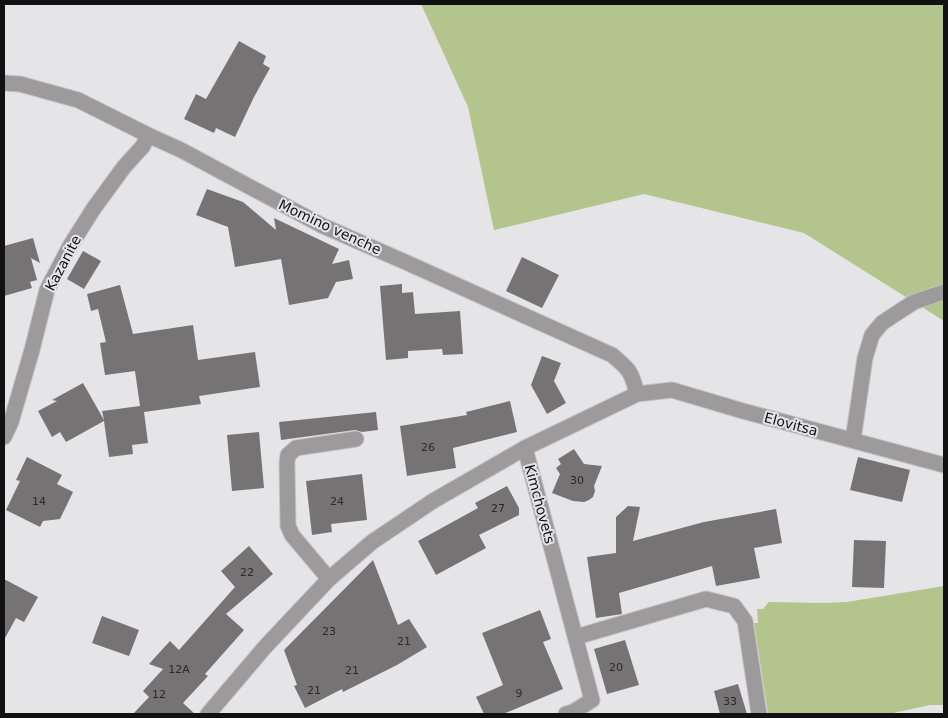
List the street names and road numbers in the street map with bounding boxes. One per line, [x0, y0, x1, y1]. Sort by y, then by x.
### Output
street label: Momino venche [276, 196, 384, 258]
street label: Kazanite [42, 233, 84, 293]
street label: Elovitsa [762, 409, 820, 439]
street label: Kimchovets [522, 463, 558, 545]

